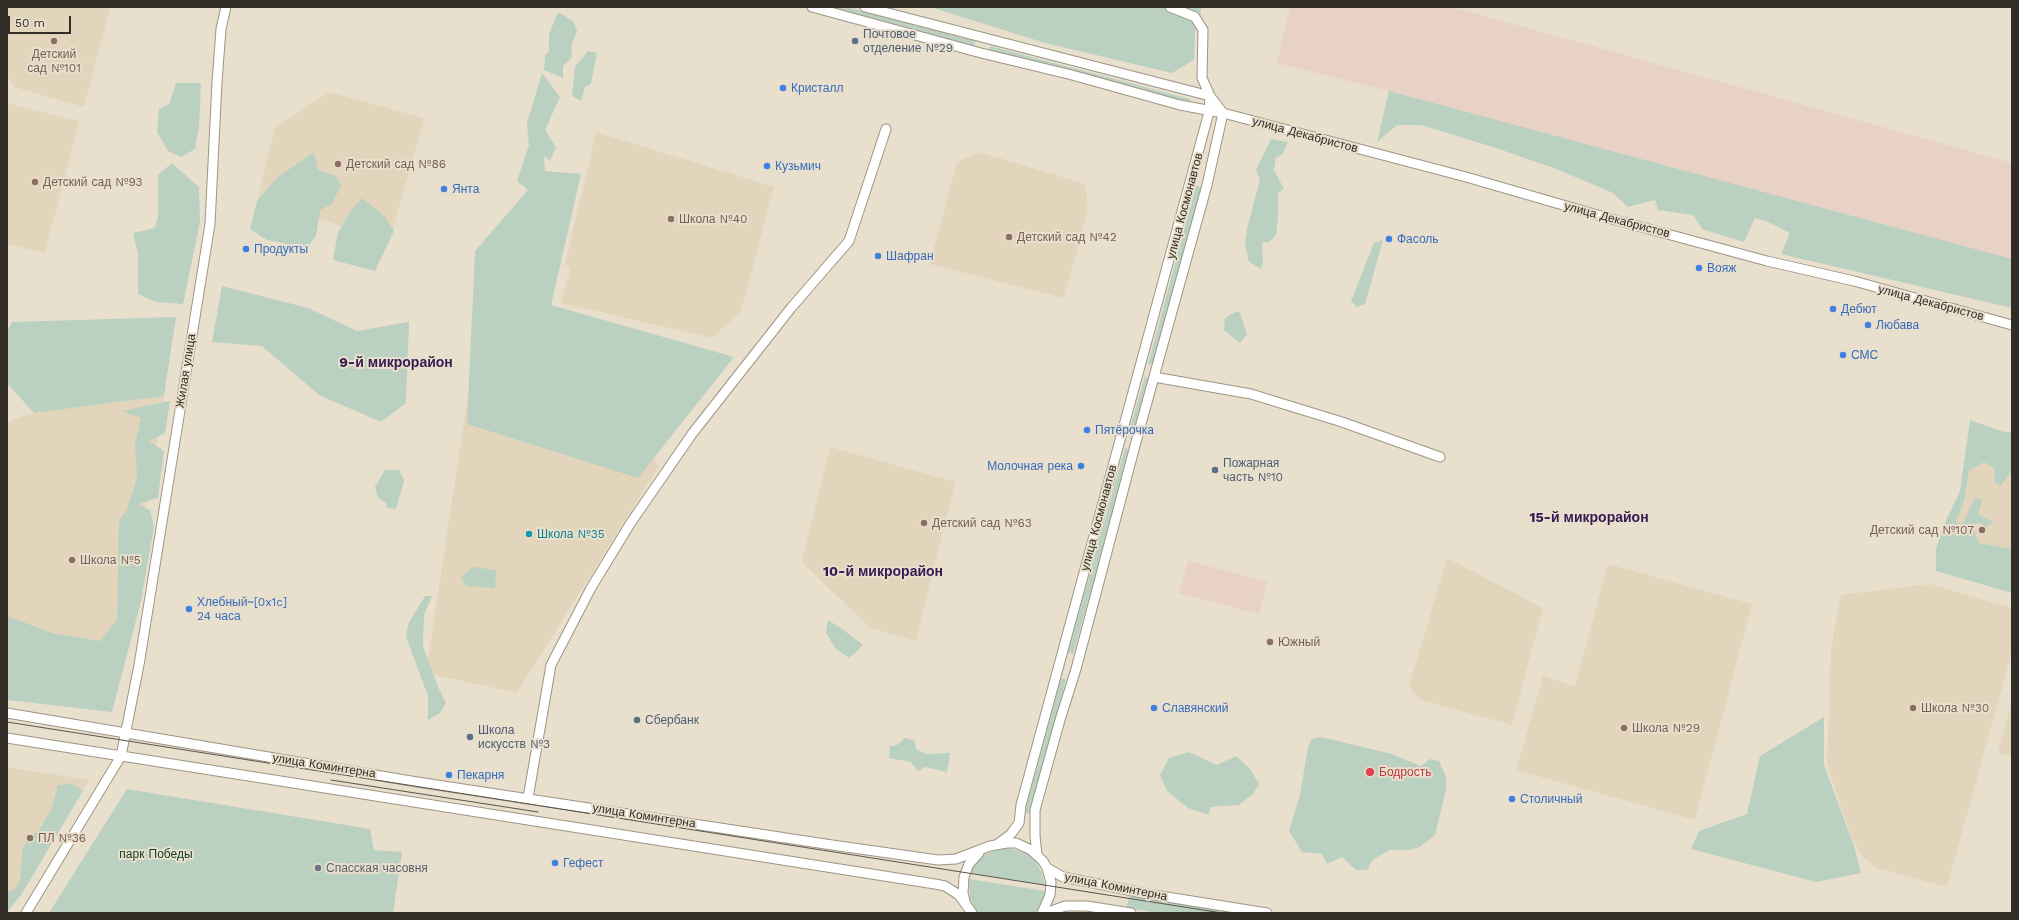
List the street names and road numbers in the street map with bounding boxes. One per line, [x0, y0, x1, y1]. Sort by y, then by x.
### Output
street label: улица Декабристов [1251, 114, 1359, 156]
street label: улица Космонавтов [1164, 151, 1206, 261]
street label: улица Декабристов [1563, 199, 1671, 241]
street label: улица Декабристов [1877, 282, 1985, 324]
street label: Жилая улица [173, 333, 199, 409]
street label: улица Космонавтов [1078, 463, 1120, 573]
street label: улица Коминтерна [271, 751, 377, 781]
street label: улица Коминтерна [591, 801, 697, 831]
street label: улица Коминтерна [1063, 870, 1169, 904]

